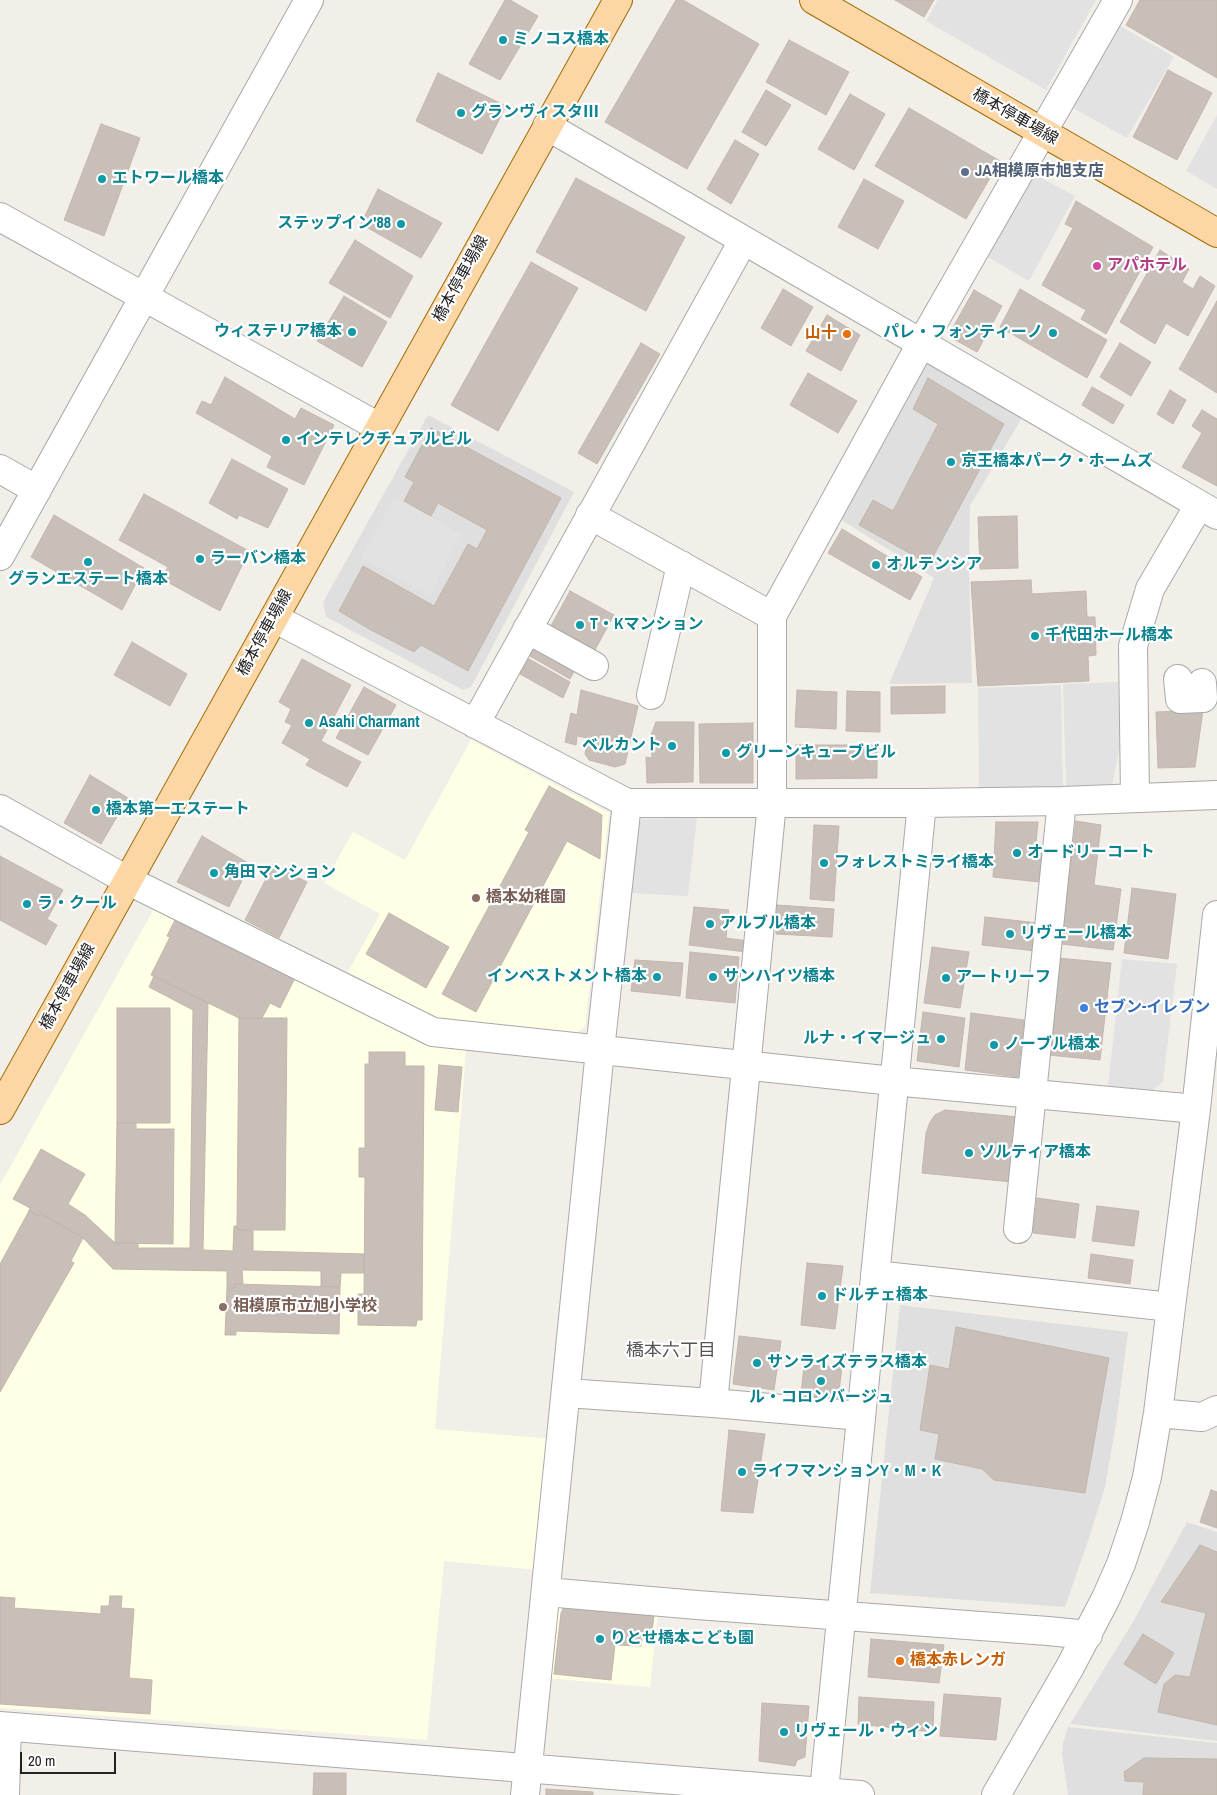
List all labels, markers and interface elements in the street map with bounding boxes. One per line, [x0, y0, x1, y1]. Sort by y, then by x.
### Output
place label: ミノコス橋本 [513, 30, 609, 50]
marker: ミノコス橋本 [497, 34, 509, 46]
street label: 橋本停車場線 [969, 85, 1061, 149]
place label: グランヴィスタⅢ [471, 103, 599, 123]
marker: グランヴィスタⅢ [455, 107, 467, 119]
place label: JA相模原市旭支店 [975, 162, 1104, 182]
marker: JA相模原市旭支店 [959, 166, 971, 178]
place label: エトワール橋本 [112, 169, 224, 189]
marker: エトワール橋本 [96, 173, 108, 185]
place label: ステップイン'88 [277, 214, 391, 234]
marker: ステップイン'88 [395, 218, 407, 230]
street label: 橋本停車場線 [429, 232, 493, 326]
place label: アパホテル [1107, 256, 1187, 276]
marker: アパホテル [1091, 260, 1103, 272]
place label: ウィステリア橋本 [214, 322, 342, 342]
place label: パレ・フォンティーノ [883, 323, 1043, 343]
place label: 山十 [805, 324, 837, 344]
marker: ウィステリア橋本 [346, 326, 358, 338]
marker: パレ・フォンティーノ [1047, 327, 1059, 339]
marker: 山十 [841, 328, 853, 340]
place label: インテレクチュアルビル [296, 430, 472, 450]
marker: インテレクチュアルビル [280, 434, 292, 446]
place label: 京王橋本パーク・ホームズ [961, 452, 1153, 472]
marker: 京王橋本パーク・ホームズ [945, 456, 957, 468]
place label: ラーバン橋本 [210, 549, 306, 569]
marker: ラーバン橋本 [194, 553, 206, 565]
place label: オルテンシア [886, 555, 982, 575]
marker: グランエステート橋本 [82, 556, 94, 568]
marker: オルテンシア [870, 559, 882, 571]
place label: グランエステート橋本 [8, 570, 168, 590]
street label: 橋本停車場線 [233, 586, 297, 680]
place label: T・Kマンション [590, 615, 703, 635]
marker: T・Kマンション [574, 619, 586, 631]
place label: 千代田ホール橋本 [1045, 626, 1173, 646]
marker: 千代田ホール橋本 [1029, 630, 1041, 642]
place label: Asahi Charmant [319, 713, 420, 733]
marker: Asahi Charmant [303, 717, 315, 729]
place label: ベルカント [582, 736, 662, 756]
marker: ベルカント [666, 740, 678, 752]
place label: グリーンキューブビル [736, 743, 896, 763]
marker: グリーンキューブビル [720, 747, 732, 759]
place label: 橋本第一エステート [106, 800, 250, 820]
marker: 橋本第一エステート [90, 804, 102, 816]
place label: オードリーコート [1027, 843, 1155, 863]
marker: オードリーコート [1011, 847, 1023, 859]
place label: フォレストミライ橋本 [834, 853, 994, 873]
marker: フォレストミライ橋本 [818, 857, 830, 869]
place label: 角田マンション [224, 863, 336, 883]
marker: 角田マンション [208, 867, 220, 879]
place label: 橋本幼稚園 [486, 888, 566, 908]
marker: 橋本幼稚園 [470, 892, 482, 904]
place label: ラ・クール [37, 894, 117, 914]
marker: ラ・クール [21, 898, 33, 910]
place label: アルブル橋本 [720, 914, 816, 934]
marker: アルブル橋本 [704, 918, 716, 930]
place label: リヴェール橋本 [1020, 924, 1132, 944]
marker: リヴェール橋本 [1004, 928, 1016, 940]
street label: 橋本停車場線 [36, 940, 100, 1034]
place label: インベストメント橋本 [487, 967, 647, 987]
place label: サンハイツ橋本 [723, 967, 835, 987]
place label: アートリーフ [956, 968, 1051, 988]
marker: インベストメント橋本 [651, 971, 663, 983]
marker: サンハイツ橋本 [707, 971, 719, 983]
marker: アートリーフ [940, 972, 952, 984]
place label: セブン-イレブン [1094, 998, 1210, 1018]
marker: セブン-イレブン [1078, 1002, 1090, 1014]
place label: ルナ・イマージュ [803, 1029, 931, 1049]
marker: ルナ・イマージュ [935, 1033, 947, 1045]
place label: ノーブル橋本 [1004, 1035, 1100, 1055]
marker: ノーブル橋本 [988, 1039, 1000, 1051]
place label: ソルティア橋本 [979, 1143, 1091, 1163]
marker: ソルティア橋本 [963, 1147, 975, 1159]
place label: ドルチェ橋本 [832, 1286, 928, 1306]
marker: ドルチェ橋本 [816, 1290, 828, 1302]
place label: 相模原市立旭小学校 [233, 1297, 377, 1317]
marker: 相模原市立旭小学校 [217, 1301, 229, 1313]
district label: 橋本六丁目 [626, 1340, 716, 1362]
place label: サンライズテラス橋本 [767, 1353, 927, 1373]
marker: サンライズテラス橋本 [751, 1357, 763, 1369]
marker: ル・コロンバージュ [815, 1375, 827, 1387]
place label: ル・コロンバージュ [749, 1388, 893, 1408]
place label: ライフマンションY・M・K [752, 1462, 941, 1482]
marker: ライフマンションY・M・K [736, 1466, 748, 1478]
place label: りとせ橋本こども園 [610, 1629, 754, 1649]
marker: りとせ橋本こども園 [594, 1633, 606, 1645]
place label: 橋本赤レンガ [910, 1651, 1006, 1671]
marker: 橋本赤レンガ [894, 1655, 906, 1667]
place label: リヴェール・ウィン [794, 1722, 938, 1742]
marker: リヴェール・ウィン [778, 1726, 790, 1738]
scale bar [22, 1742, 119, 1774]
text: 20 m [28, 1750, 55, 1771]

